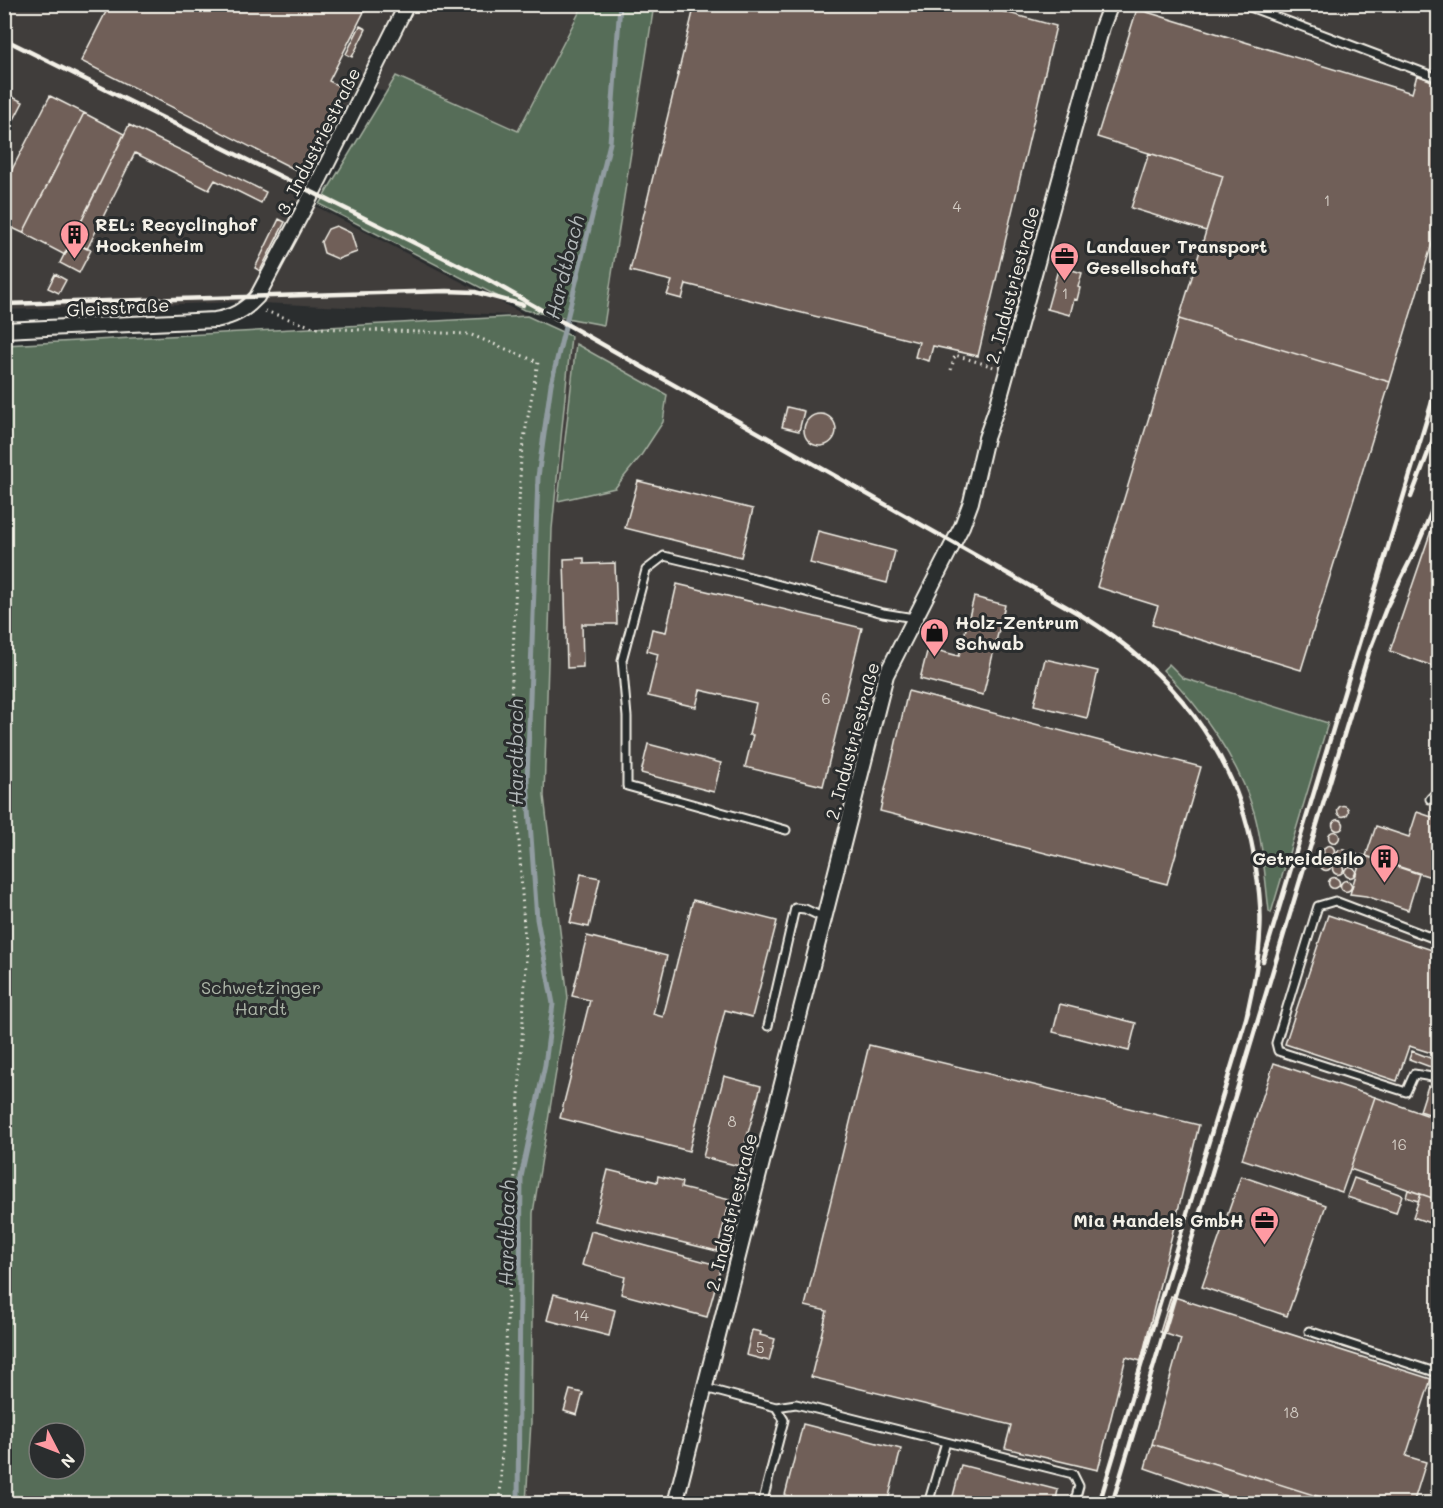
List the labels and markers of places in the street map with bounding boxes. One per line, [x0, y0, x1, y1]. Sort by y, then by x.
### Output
place label: REL: Recyclinghof Hockenheim [95, 212, 257, 257]
building icon: REL: Recyclinghof Hockenheim [58, 218, 90, 260]
place label: Landauer Transport Gesellschaft [1086, 234, 1267, 279]
office icon: Landauer Transport Gesellschaft [1049, 240, 1081, 282]
place label: Holz-Zentrum Schwab [955, 610, 1079, 655]
shop icon: Holz-Zentrum Schwab [918, 616, 950, 658]
building icon: Getreidesilo [1369, 842, 1401, 884]
place label: Getreidesilo [1252, 846, 1364, 870]
office icon: Mia Handels GmbH [1249, 1204, 1281, 1246]
place label: Mia Handels GmbH [1073, 1208, 1244, 1232]

